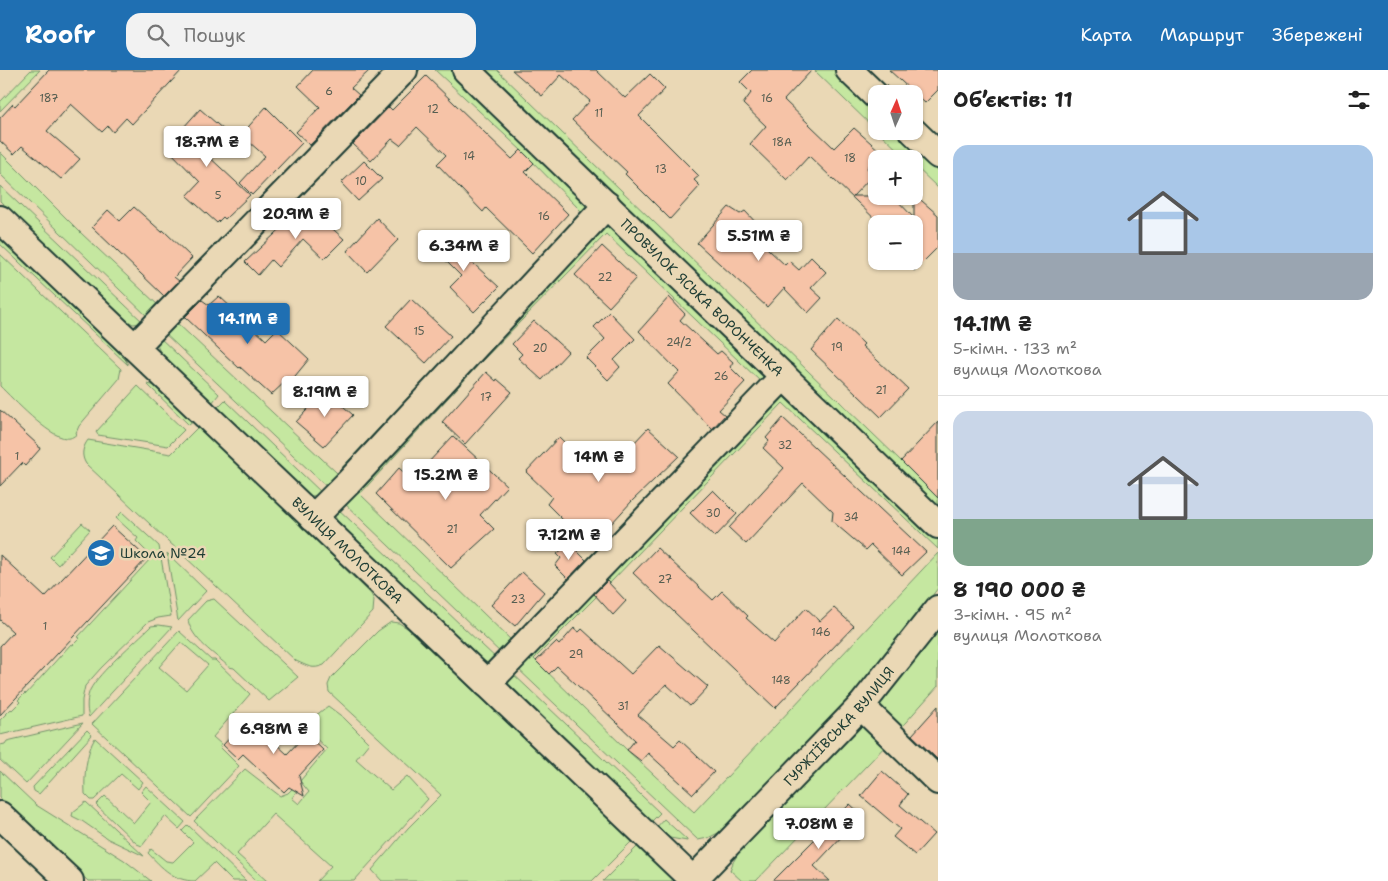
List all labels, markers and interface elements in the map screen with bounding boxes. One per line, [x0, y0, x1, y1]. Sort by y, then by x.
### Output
search box [126, 13, 476, 58]
text: Roofr [25, 19, 96, 51]
icon: search [144, 21, 172, 49]
text: Пошук [184, 23, 245, 48]
text: Карта [1080, 23, 1132, 47]
text: Маршрут [1160, 23, 1244, 47]
text: Збережені [1272, 23, 1363, 47]
house number: 6 [325, 84, 333, 99]
north arrow [868, 85, 922, 140]
map controls [868, 85, 923, 270]
text: Об’єктів: 11 [953, 86, 1073, 114]
icon: filters [1345, 86, 1373, 114]
house number: 187 [39, 91, 59, 106]
house number: 16 [761, 91, 773, 106]
house number: 12 [427, 102, 439, 117]
house number: 11 [595, 106, 603, 121]
pin: 18.7M ₴ [161, 126, 253, 168]
text: 18.7M ₴ [175, 131, 239, 152]
house number: 18А [772, 135, 792, 150]
house number: 14 [463, 149, 475, 164]
button: + [868, 150, 923, 205]
house number: 18 [844, 151, 856, 166]
house number: 13 [655, 162, 667, 177]
house number: 10 [355, 174, 367, 189]
icon: home [1118, 178, 1208, 268]
house number: 5 [215, 188, 222, 203]
pin: 20.9M ₴ [250, 198, 342, 240]
text: 20.9M ₴ [262, 203, 330, 224]
house number: 16 [538, 209, 550, 224]
street label: ПРОВУЛОК ЯСЬКА ВОРОНЧЕНКА [617, 215, 787, 380]
button: − [868, 215, 923, 270]
pin: 5.51M ₴ [713, 220, 805, 262]
text: 5.51M ₴ [727, 225, 791, 246]
pin: 6.34M ₴ [418, 230, 510, 272]
text: 6.34M ₴ [429, 235, 499, 256]
house number: 22 [598, 270, 612, 285]
pin: 14.1M ₴ [202, 302, 294, 345]
text: 14.1M ₴ [218, 308, 278, 329]
text: 14.1M ₴ [953, 310, 1032, 338]
house number: 15 [413, 324, 425, 339]
house number: 24/2 [666, 335, 692, 350]
text: 5-кімн. · 133 m² [953, 338, 1077, 359]
house number: 19 [831, 340, 843, 355]
house number: 20 [532, 341, 548, 356]
text: вулиця Молоткова [953, 359, 1102, 380]
house number: 26 [714, 369, 728, 384]
pin: 8.19M ₴ [279, 376, 371, 418]
text: 8.19M ₴ [293, 381, 357, 402]
house number: 21 [875, 383, 887, 398]
house number: 17 [480, 390, 492, 405]
house number: 32 [778, 438, 792, 453]
pin: 14M ₴ [564, 440, 634, 483]
icon: home [1118, 443, 1208, 533]
text: 14M ₴ [574, 446, 625, 467]
house number: 1 [15, 449, 19, 464]
pin: 15.2M ₴ [400, 458, 492, 501]
text: 15.2M ₴ [413, 464, 479, 485]
street label: ВУЛИЦЯ МОЛОТКОВА [288, 493, 407, 608]
house number: 30 [705, 506, 721, 521]
house number: 34 [844, 510, 859, 525]
pin: 7.12M ₴ [523, 518, 615, 561]
house number: 21 [446, 522, 458, 537]
text: 7.12M ₴ [537, 524, 601, 545]
school or university icon: Школа №24 [86, 538, 116, 568]
place label: Школа №24 [120, 544, 206, 562]
house number: 144 [891, 544, 911, 559]
house number: 27 [658, 572, 673, 587]
text: 8 190 000 ₴ [953, 576, 1086, 604]
house number: 23 [511, 592, 525, 607]
text: 3-кімн. · 95 m² [953, 604, 1072, 625]
house number: 1 [43, 619, 47, 634]
house number: 146 [811, 625, 831, 640]
text: вулиця Молоткова [953, 625, 1102, 646]
house number: 29 [569, 647, 583, 662]
street label: ГУРЖІЇВСЬКА ВУЛИЦЯ [780, 663, 898, 790]
house number: 148 [771, 673, 791, 688]
house number: 31 [617, 699, 629, 714]
pin: 6.98M ₴ [228, 712, 320, 755]
text: 6.98M ₴ [240, 718, 308, 739]
pin: 7.08M ₴ [773, 808, 865, 850]
text: 7.08M ₴ [784, 813, 854, 834]

